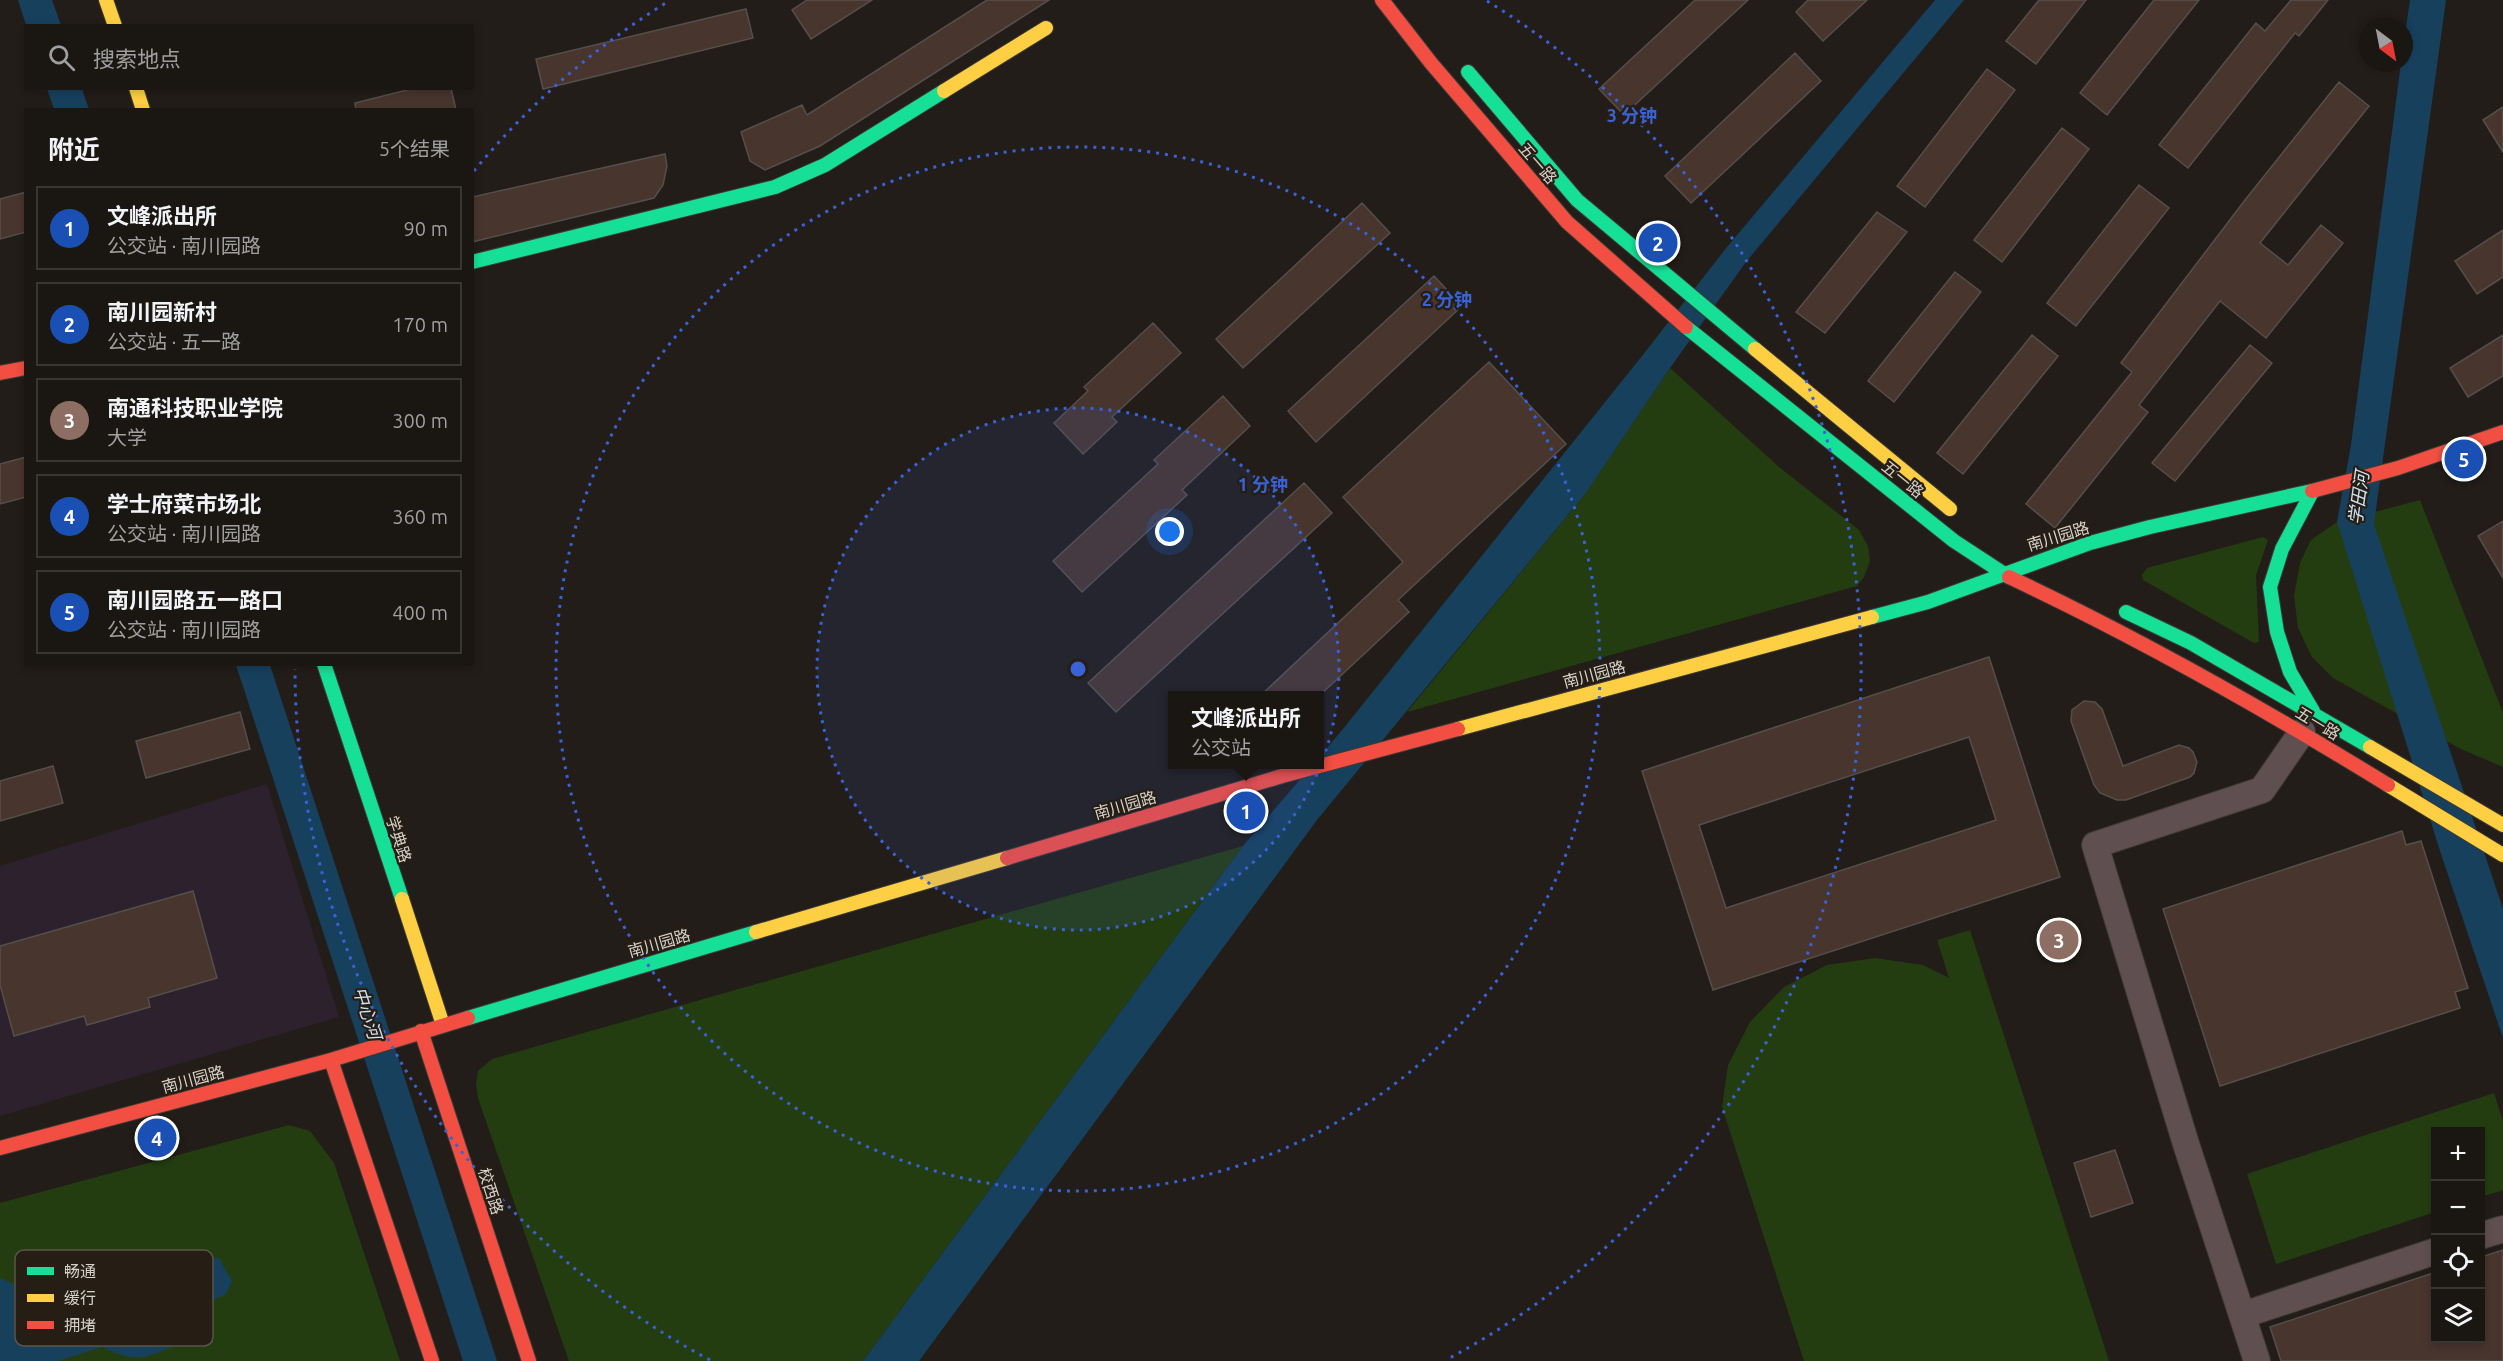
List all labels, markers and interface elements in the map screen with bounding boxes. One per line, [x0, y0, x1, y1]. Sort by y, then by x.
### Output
north arrow [2359, 18, 2413, 72]
search box [24, 24, 474, 90]
icon: search [45, 41, 78, 74]
text: 搜索地点 [93, 46, 181, 71]
text: 3 分钟 [1607, 105, 1657, 125]
text: 附近 [48, 135, 100, 164]
text: 5个结果 [379, 137, 450, 160]
street label: 五一路 [1515, 139, 1561, 187]
text: 文峰派出所 [107, 203, 217, 228]
text: 1 [64, 217, 75, 240]
text: 90 m [404, 217, 448, 240]
pin: 2 [1638, 220, 1678, 266]
text: 公交站 · 南川园路 [107, 234, 261, 257]
text: 2 分钟 [1422, 289, 1472, 309]
text: 南川园新村 [107, 299, 217, 324]
text: 2 [64, 313, 75, 336]
text: 170 m [392, 313, 448, 336]
text: 公交站 · 五一路 [107, 330, 241, 353]
text: 南通科技职业学院 [107, 395, 283, 420]
text: 3 [64, 409, 75, 432]
text: 300 m [392, 409, 448, 432]
text: 大学 [107, 426, 147, 449]
pin: 5 [2444, 436, 2484, 482]
street label: 五一路 [1879, 457, 1927, 501]
water label: 学田河 [2344, 467, 2372, 526]
text: 1 分钟 [1238, 474, 1288, 494]
text: 学士府菜市场北 [107, 491, 261, 516]
text: 4 [64, 505, 75, 528]
text: 360 m [392, 505, 448, 528]
your location [1155, 517, 1184, 546]
street label: 南川园路 [2025, 518, 2091, 554]
text: 公交站 · 南川园路 [107, 522, 261, 545]
text: 南川园路五一路口 [107, 587, 283, 612]
text: 5 [64, 601, 75, 624]
text: 400 m [392, 601, 448, 624]
text: 公交站 · 南川园路 [107, 618, 261, 641]
street label: 南川园路 [1561, 657, 1627, 691]
centre of rings [1068, 659, 1088, 679]
popup [1168, 691, 1324, 769]
street label: 五一路 [2293, 703, 2343, 743]
text: 文峰派出所 [1191, 705, 1301, 730]
text: 公交站 [1191, 736, 1251, 759]
street label: 南川园路 [1092, 788, 1158, 822]
pin: 1 [1226, 788, 1266, 834]
street label: 学典路 [383, 813, 415, 865]
pin: 3 [2040, 918, 2078, 962]
street label: 南川园路 [626, 926, 692, 960]
water label: 中心河 [350, 984, 387, 1044]
street label: 南川园路 [160, 1062, 226, 1096]
pin: 4 [138, 1116, 176, 1160]
map controls [2431, 1127, 2485, 1343]
button: + [2431, 1127, 2485, 1181]
street label: 校西路 [475, 1165, 507, 1217]
button: − [2431, 1181, 2485, 1235]
button: locate [2431, 1235, 2485, 1289]
legend [15, 1250, 213, 1346]
text: 畅通 [64, 1262, 96, 1280]
text: 缓行 [64, 1289, 96, 1307]
button: layers [2431, 1289, 2485, 1343]
text: 拥堵 [64, 1316, 96, 1334]

